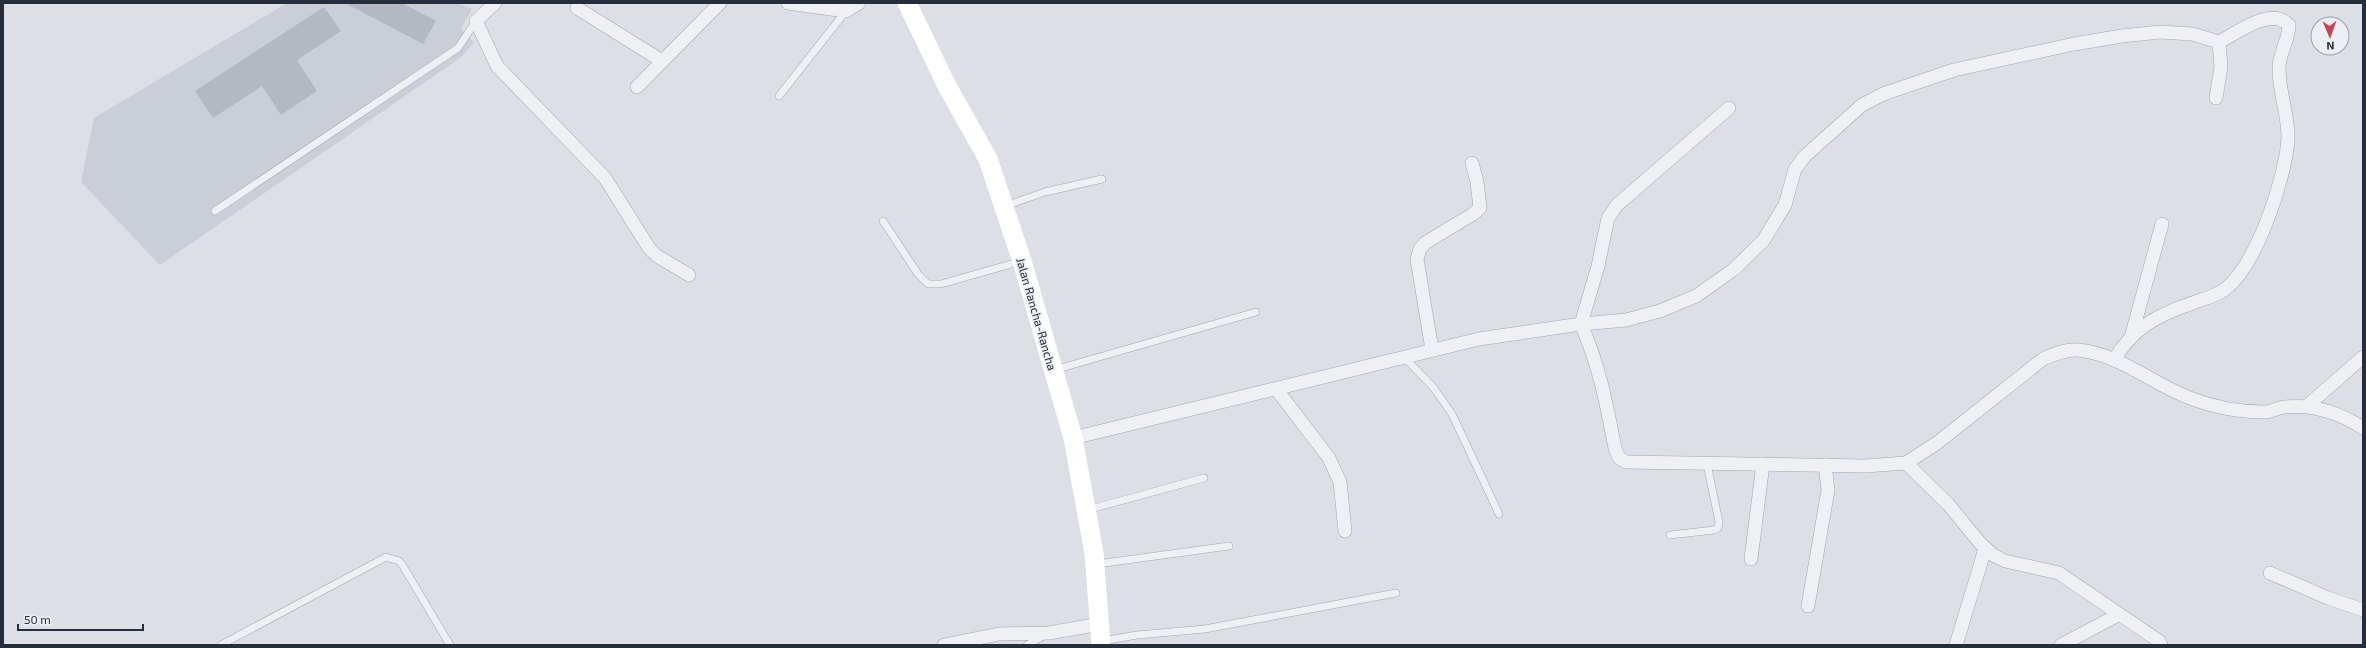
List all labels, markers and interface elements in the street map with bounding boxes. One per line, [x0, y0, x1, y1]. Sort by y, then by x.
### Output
north arrow [2310, 16, 2350, 56]
text: N [2326, 40, 2335, 53]
street label: Jalan Rancha-Rancha [1014, 256, 1060, 372]
scale bar [18, 606, 143, 632]
text: 50 m [24, 612, 51, 626]

